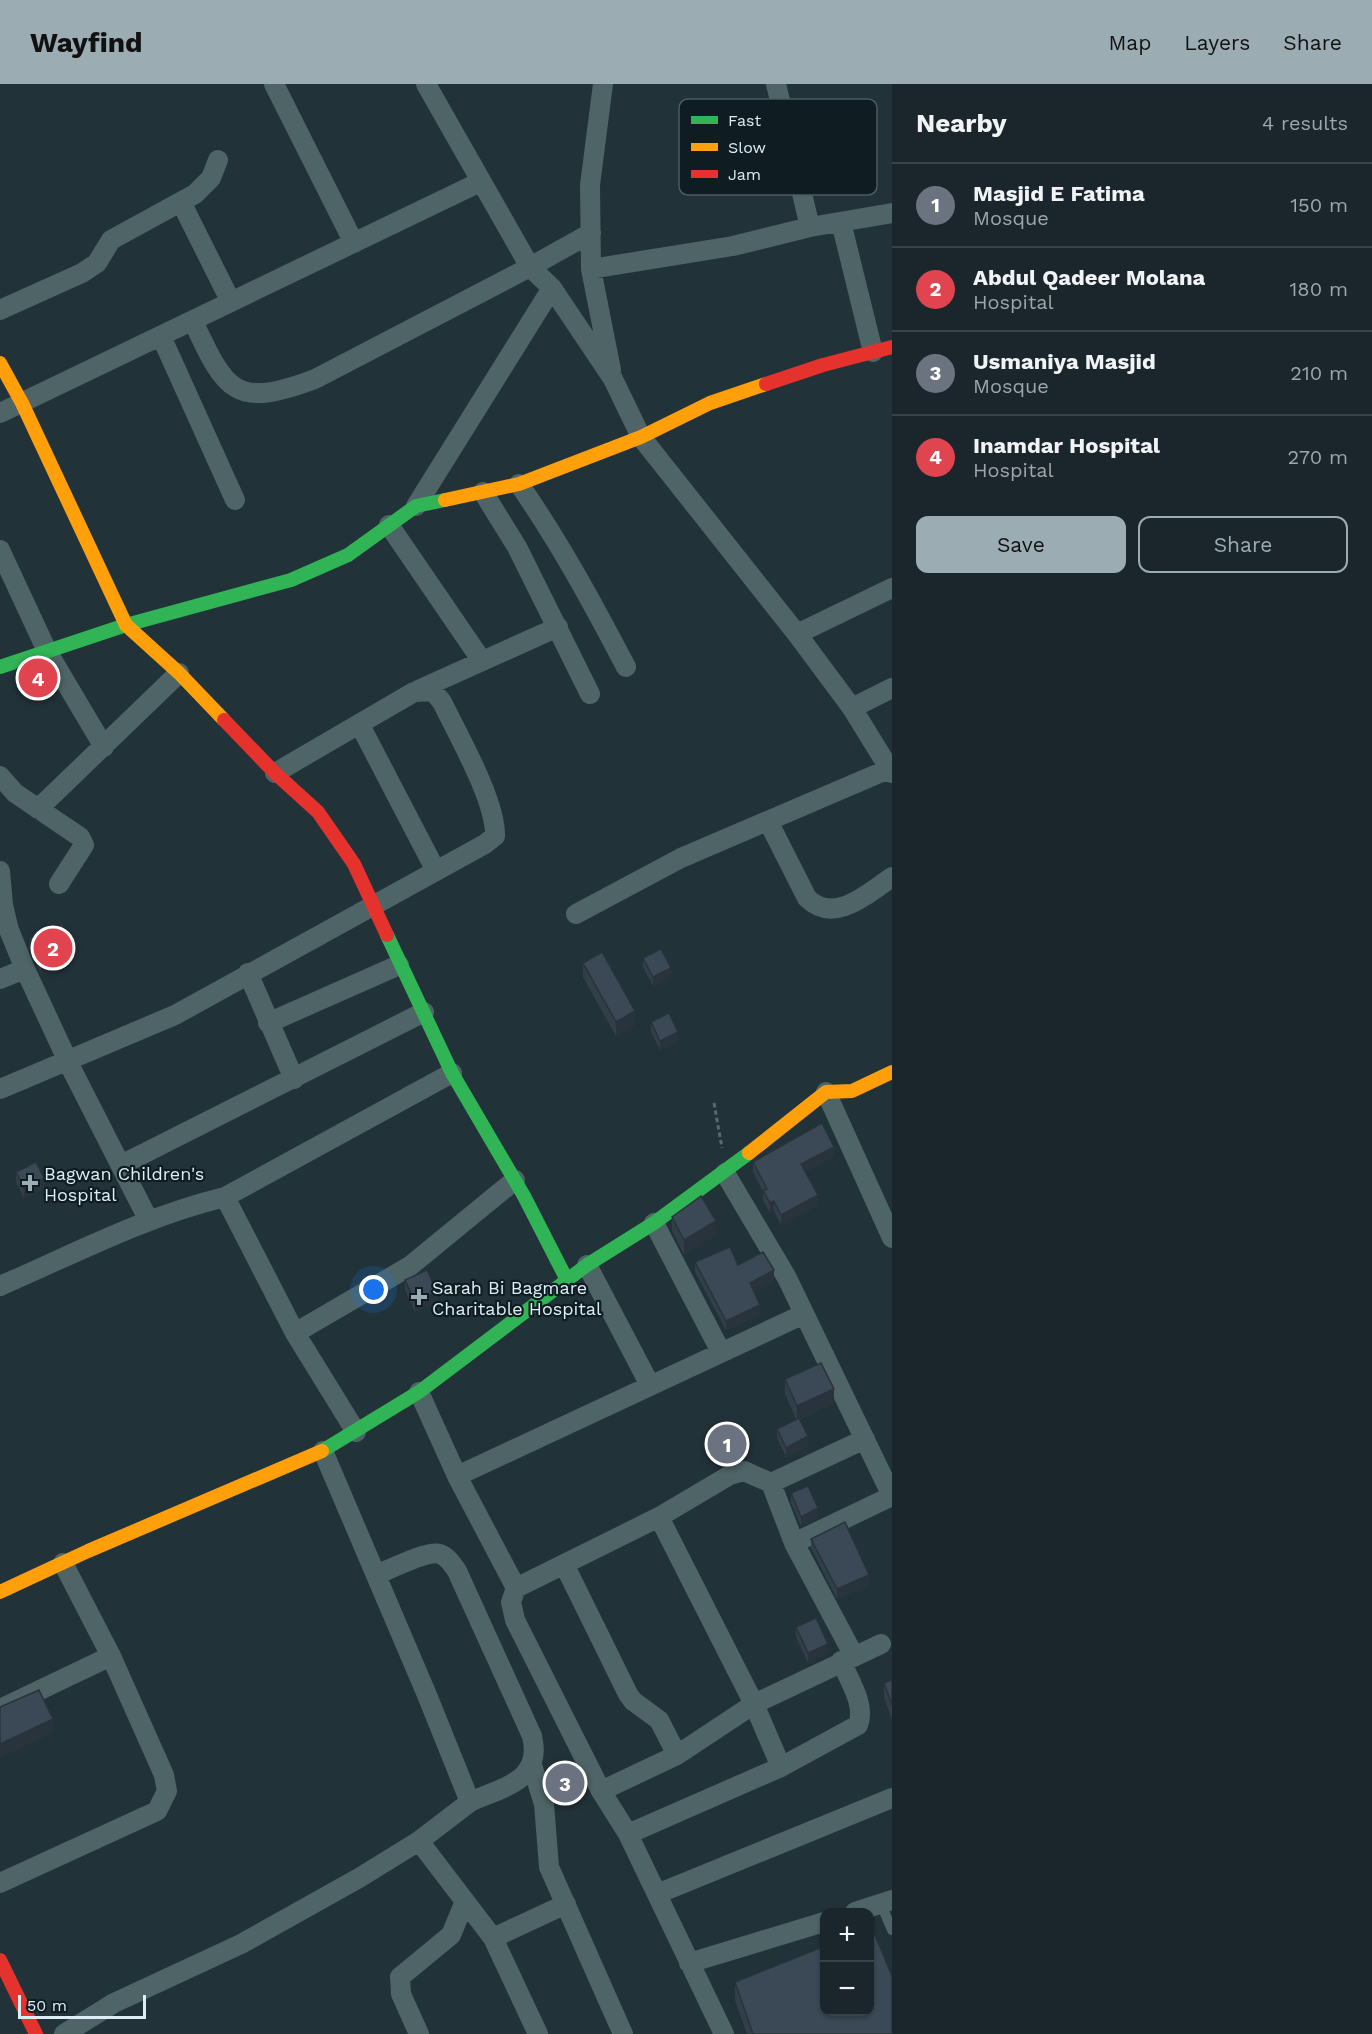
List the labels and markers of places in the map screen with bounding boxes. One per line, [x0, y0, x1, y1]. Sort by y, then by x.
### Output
pin: 4 [18, 656, 57, 700]
pin: 2 [34, 926, 72, 970]
place label: Bagwan Children's Hospital [44, 1163, 204, 1205]
marker: Bagwan Children's Hospital [21, 1174, 39, 1192]
place label: Sarah Bi Bagmare Charitable Hospital [432, 1277, 602, 1319]
marker: Sarah Bi Bagmare Charitable Hospital [410, 1288, 428, 1306]
pin: 1 [708, 1422, 746, 1466]
pin: 3 [546, 1760, 584, 1806]

